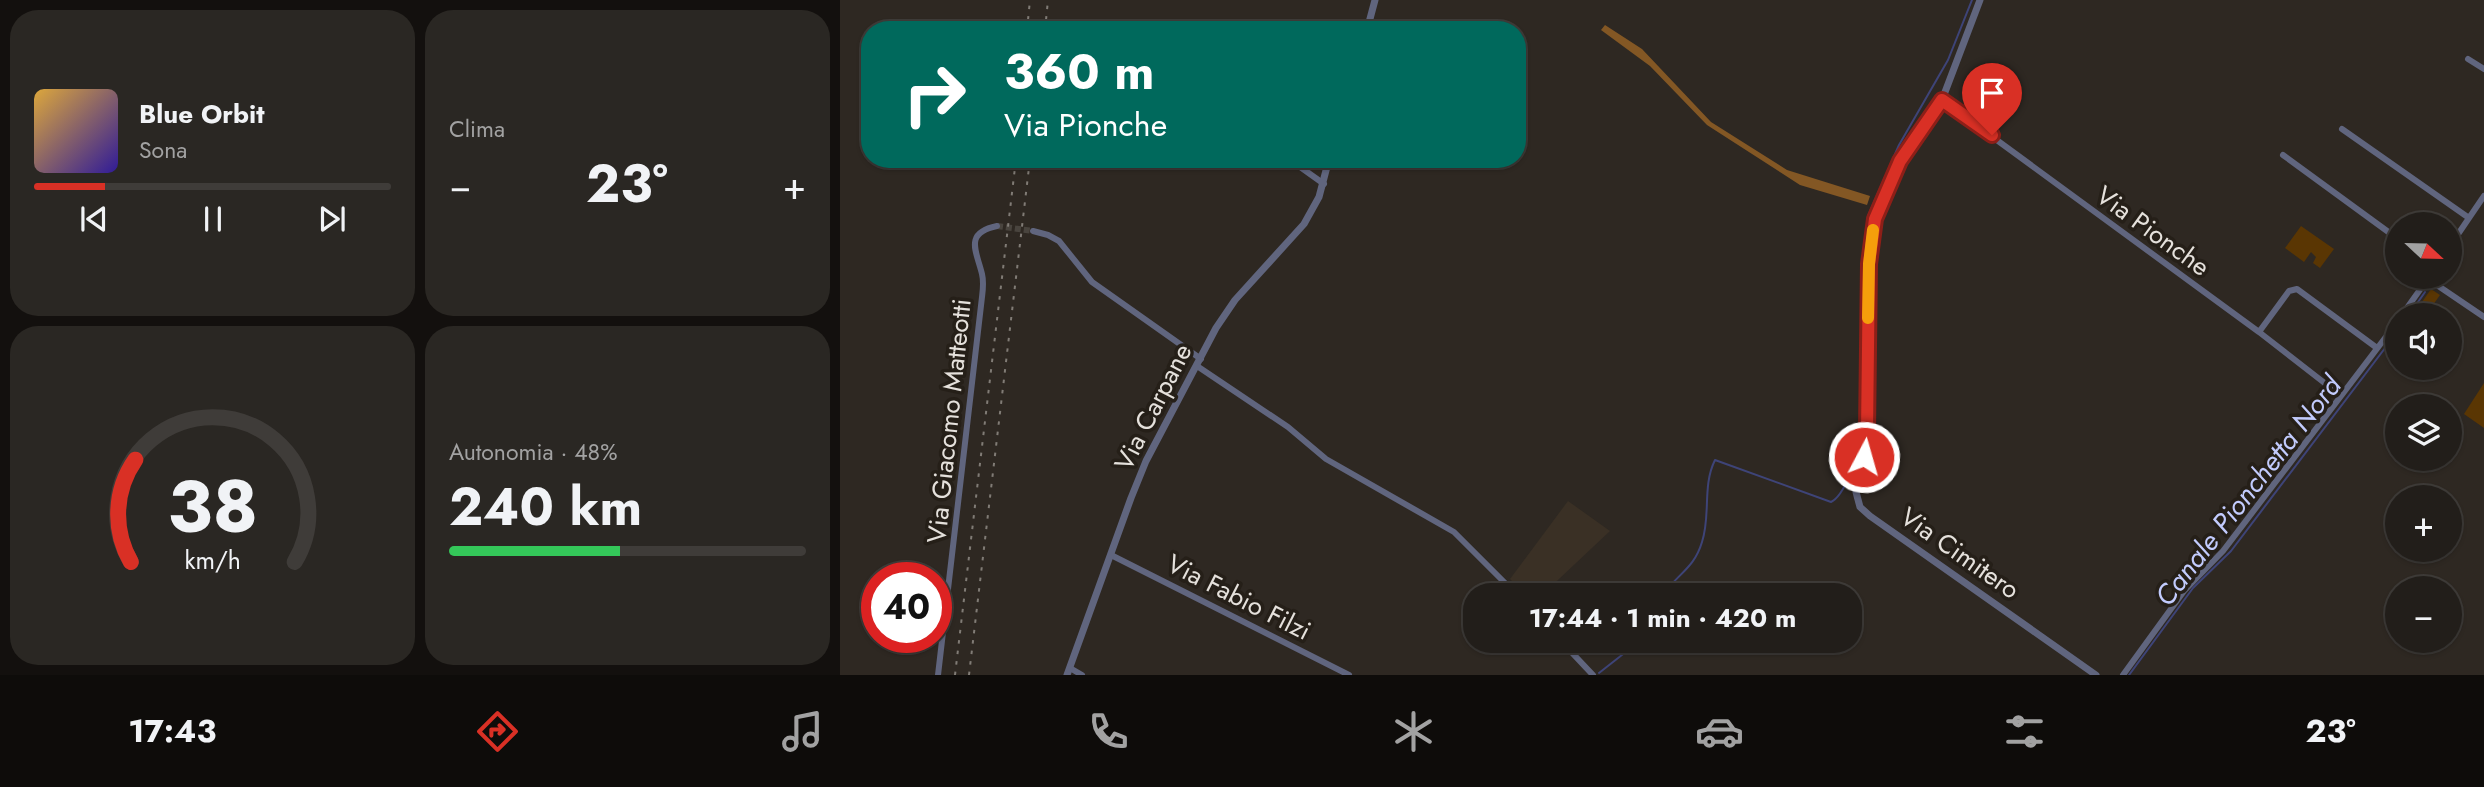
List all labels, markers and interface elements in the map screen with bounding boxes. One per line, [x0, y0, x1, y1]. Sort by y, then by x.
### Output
text: 360 m [1004, 37, 1155, 107]
icon: right [889, 49, 980, 140]
pin [1962, 63, 2022, 135]
icon: arrive [1973, 74, 2011, 112]
text: Blue Orbit [139, 95, 264, 133]
text: Via Pionche [1004, 102, 1167, 148]
text: Clima [449, 112, 505, 146]
text: Sona [139, 133, 187, 167]
text: 23° [586, 146, 668, 222]
text: − [449, 158, 471, 213]
text: + [783, 158, 806, 213]
street label: Via Pionche [2088, 177, 2218, 285]
icon: previous [75, 200, 113, 238]
icon: pause [194, 200, 232, 238]
icon: next [313, 200, 351, 238]
north arrow [2385, 212, 2462, 289]
map controls [2385, 212, 2462, 653]
street label: Via Giacomo Matteotti [917, 297, 981, 545]
button: sound [2385, 303, 2462, 380]
street label: Via Carpane [1105, 337, 1201, 477]
water label: Canale Pionchetta Nord [2145, 366, 2352, 615]
button: layers [2385, 394, 2462, 471]
position arrow [1827, 420, 1901, 494]
text: Autonomia · 48% [449, 435, 617, 469]
text: 38 [167, 454, 258, 559]
text: 240 km [449, 469, 642, 545]
button: + [2385, 485, 2462, 562]
street label: Via Cimitero [1892, 498, 2028, 608]
text: km/h [184, 541, 241, 577]
street label: Via Fabio Filzi [1160, 544, 1318, 650]
speed limit sign: 40 [861, 562, 952, 653]
button: − [2385, 576, 2462, 653]
text: 17:44 · 1 min · 420 m [1529, 599, 1796, 637]
icon: directions [473, 707, 522, 756]
icon: music [778, 707, 827, 756]
icon: phone [1084, 707, 1133, 756]
icon: climate [1389, 707, 1438, 756]
icon: car [1695, 707, 1744, 756]
icon: filters [2000, 707, 2049, 756]
text: 17:43 [128, 708, 216, 754]
text: 23° [2305, 708, 2356, 754]

